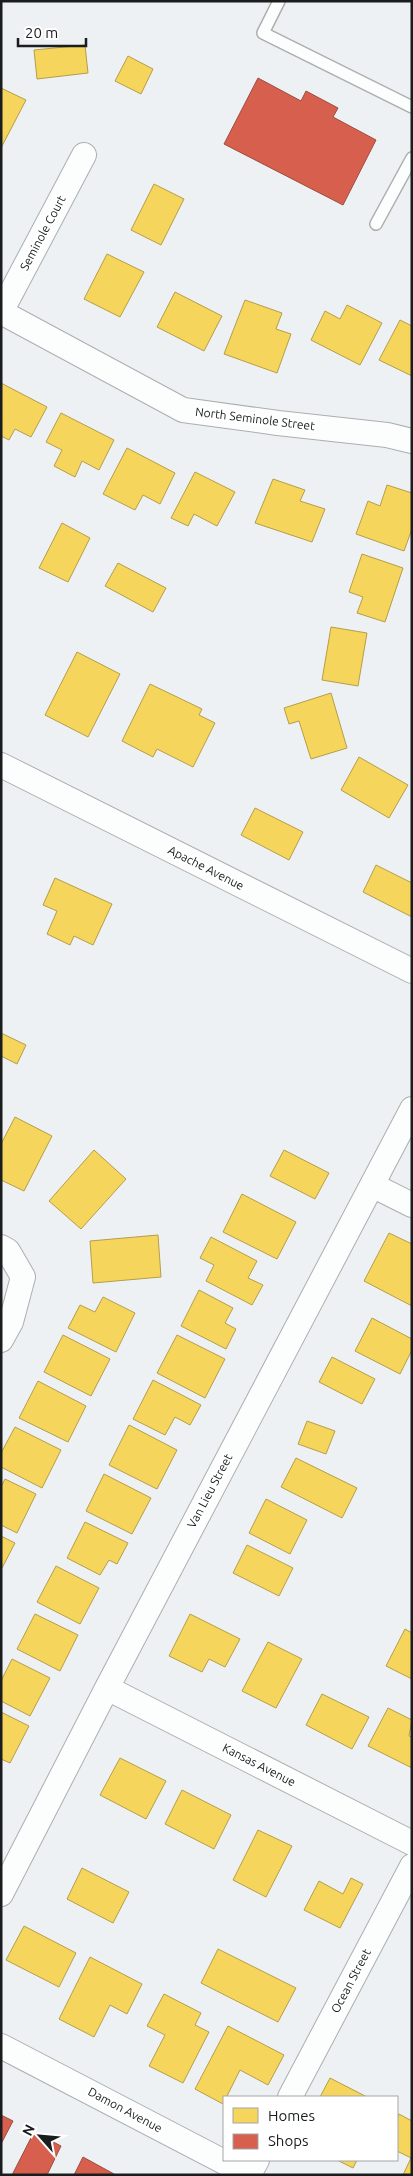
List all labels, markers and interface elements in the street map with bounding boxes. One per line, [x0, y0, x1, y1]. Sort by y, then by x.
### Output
scale bar [18, 15, 85, 47]
text: 20 m [25, 24, 58, 41]
street label: Seminole Court [17, 193, 68, 272]
street label: North Seminole Street [194, 405, 316, 432]
street label: Apache Avenue [166, 843, 246, 892]
street label: Van Lieu Street [185, 1451, 235, 1530]
street label: Kansas Avenue [221, 1741, 298, 1789]
street label: Ocean Street [328, 1946, 373, 2015]
street label: Damon Avenue [86, 2085, 165, 2135]
legend [223, 2096, 398, 2161]
text: Homes [268, 2107, 315, 2124]
north arrow [15, 2111, 65, 2161]
text: N [19, 2122, 38, 2138]
text: Shops [268, 2132, 309, 2149]

